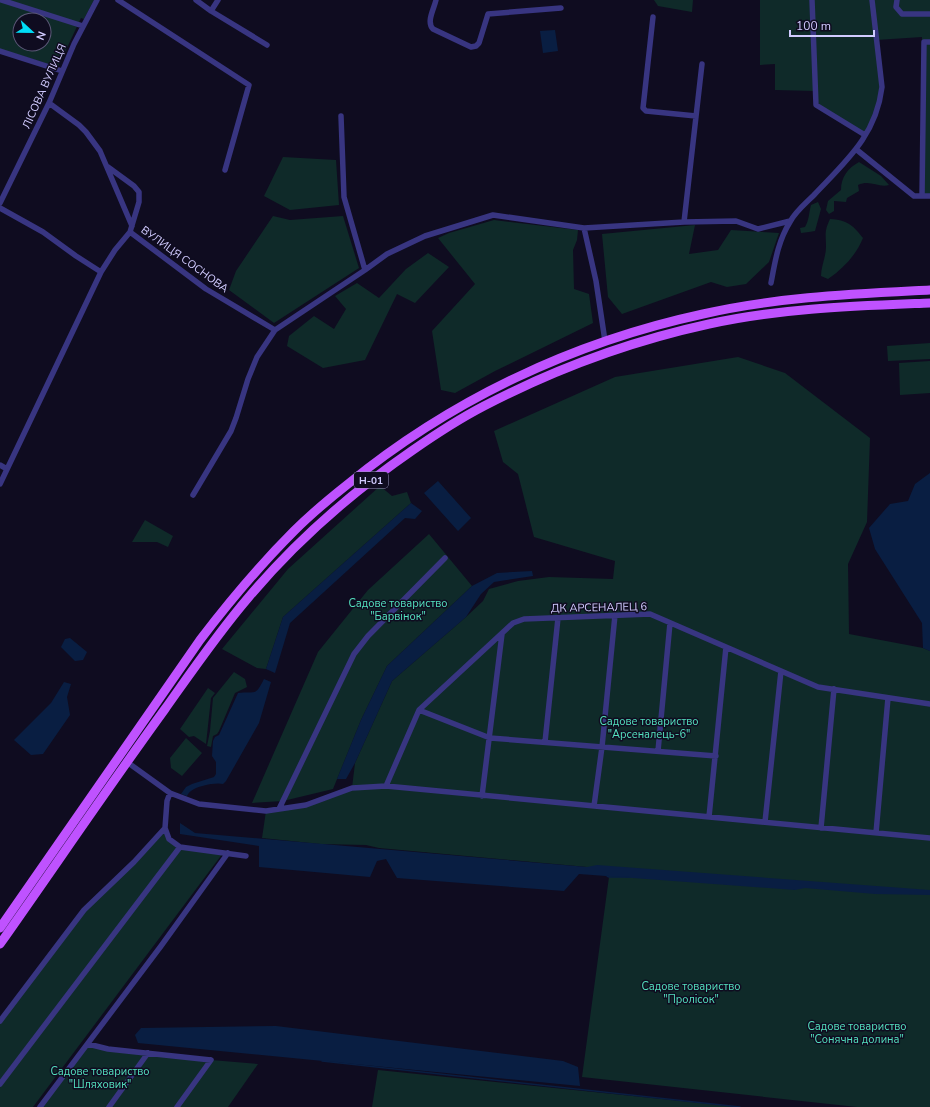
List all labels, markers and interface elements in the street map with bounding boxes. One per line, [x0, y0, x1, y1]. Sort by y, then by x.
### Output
north arrow [12, 12, 52, 52]
scale bar [790, 12, 874, 38]
text: 100 m [796, 18, 831, 34]
text: N [32, 29, 49, 42]
street label: ЛІСОВА ВУЛИЦЯ [19, 41, 70, 131]
street label: ВУЛИЦЯ СОСНОВА [138, 223, 231, 296]
road number: Н-01 [354, 472, 388, 488]
park label: Садове товариство "Барвінок" [348, 596, 448, 624]
street label: ДК АРСЕНАЛЕЦ 6 [551, 599, 648, 616]
park label: Садове товариство "Арсеналець-6" [599, 714, 699, 742]
park label: Садове товариство "Пролісок" [641, 979, 741, 1007]
park label: Садове товариство "Сонячна долина" [807, 1019, 907, 1047]
park label: Садове товариство "Шляховик" [50, 1064, 150, 1092]

